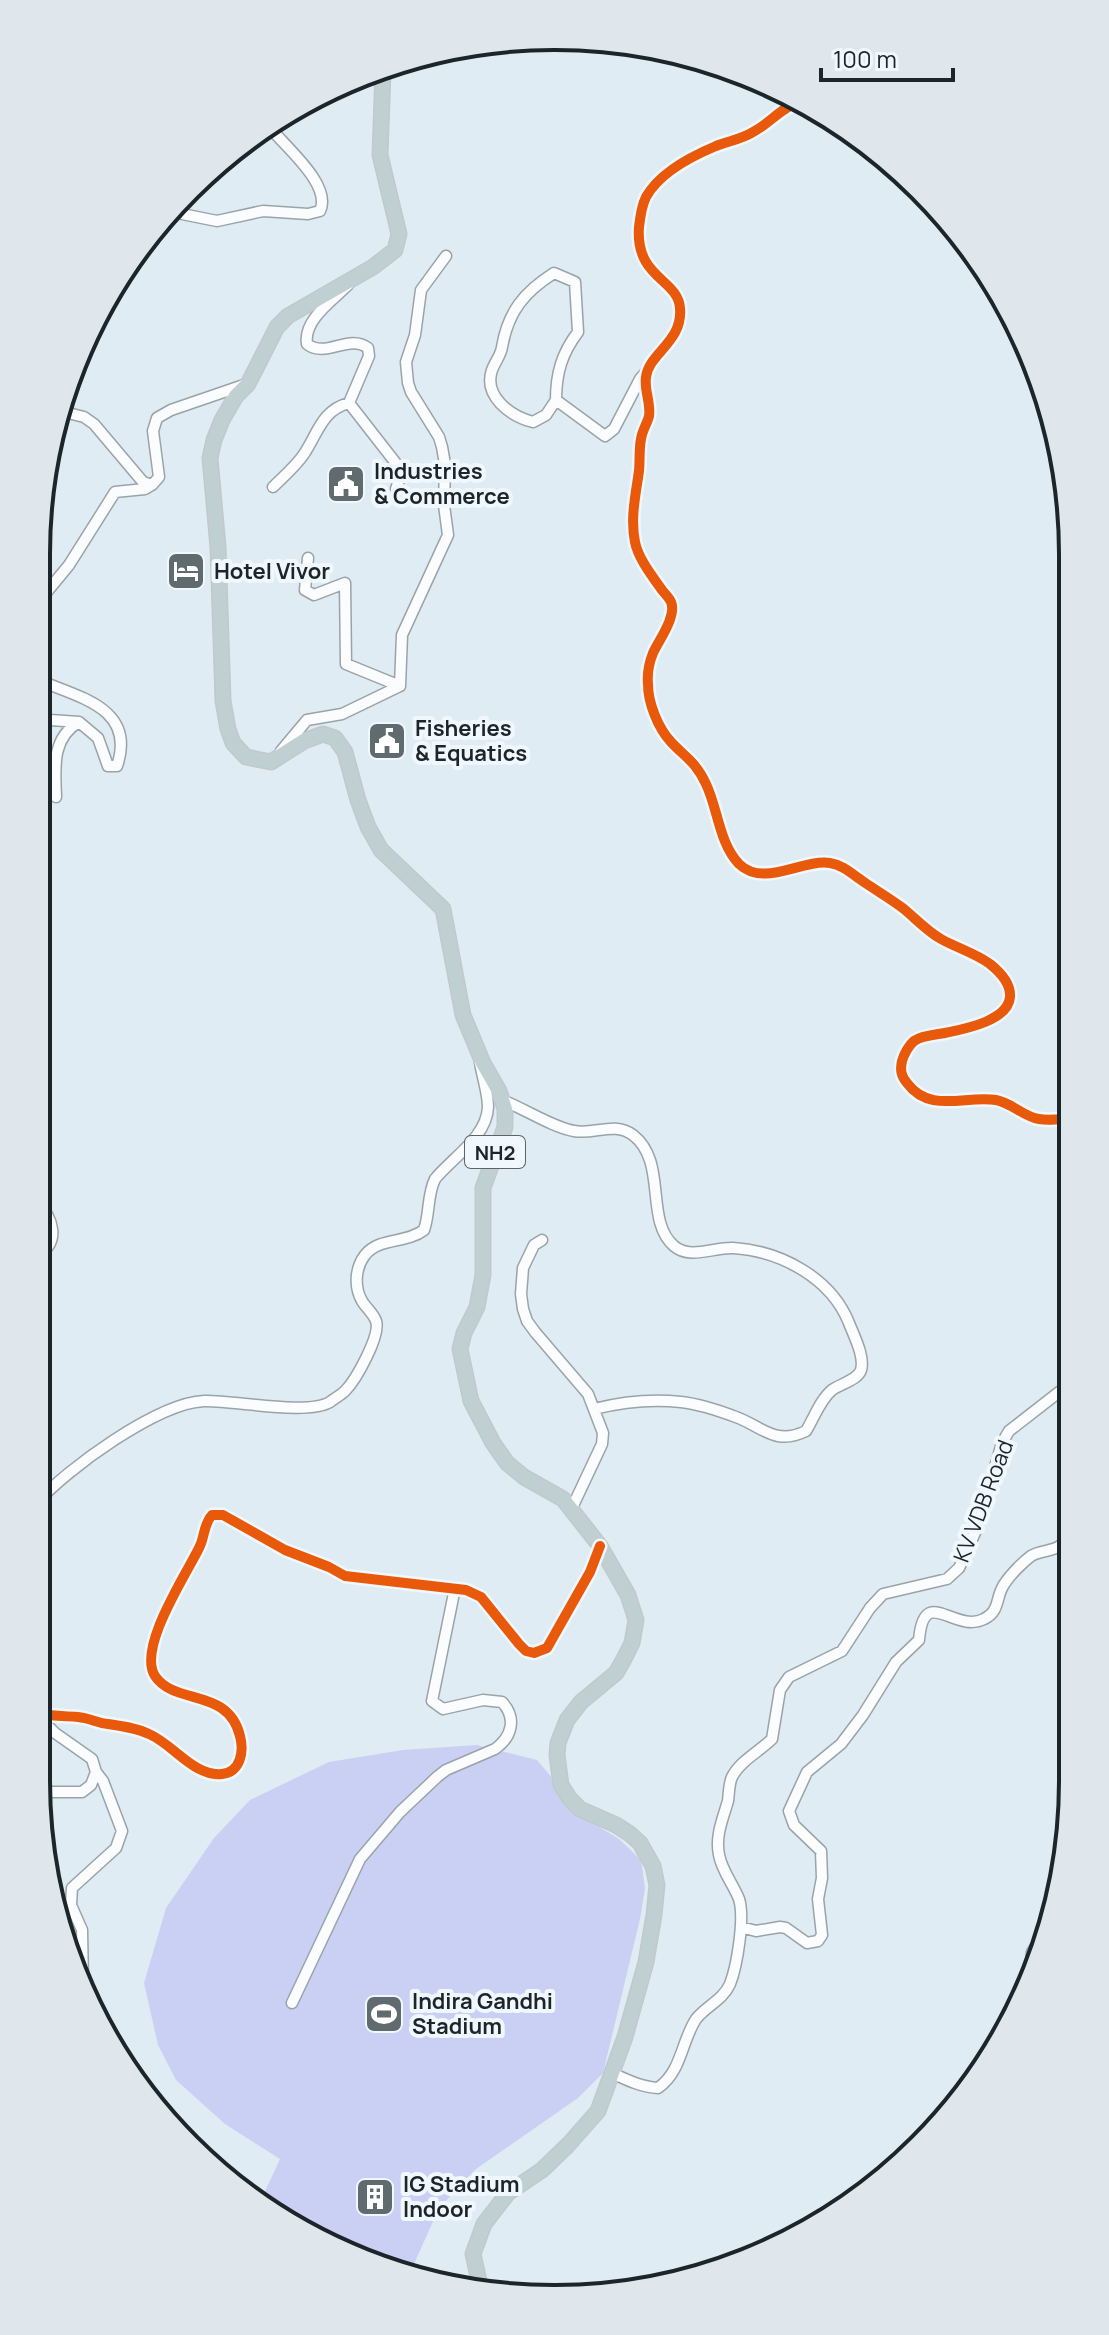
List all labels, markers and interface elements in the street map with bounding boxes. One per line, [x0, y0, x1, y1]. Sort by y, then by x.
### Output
scale bar [821, 32, 953, 82]
text: 100 m [833, 42, 897, 75]
place label: Industries & Commerce [374, 456, 510, 511]
public building icon: Industries & Commerce [325, 463, 367, 505]
hotel icon: Hotel Vivor [165, 550, 207, 592]
place label: Hotel Vivor [214, 556, 330, 586]
place label: Fisheries & Equatics [415, 713, 527, 768]
public building icon: Fisheries & Equatics [366, 720, 408, 762]
road number: NH2 [465, 1136, 525, 1168]
street label: KV VDB Road [946, 1435, 1020, 1567]
place label: Indira Gandhi Stadium [412, 1986, 553, 2041]
sports icon: Indira Gandhi Stadium [363, 1993, 405, 2035]
place label: IG Stadium Indoor [403, 2169, 520, 2224]
building icon: IG Stadium Indoor [354, 2176, 396, 2218]

